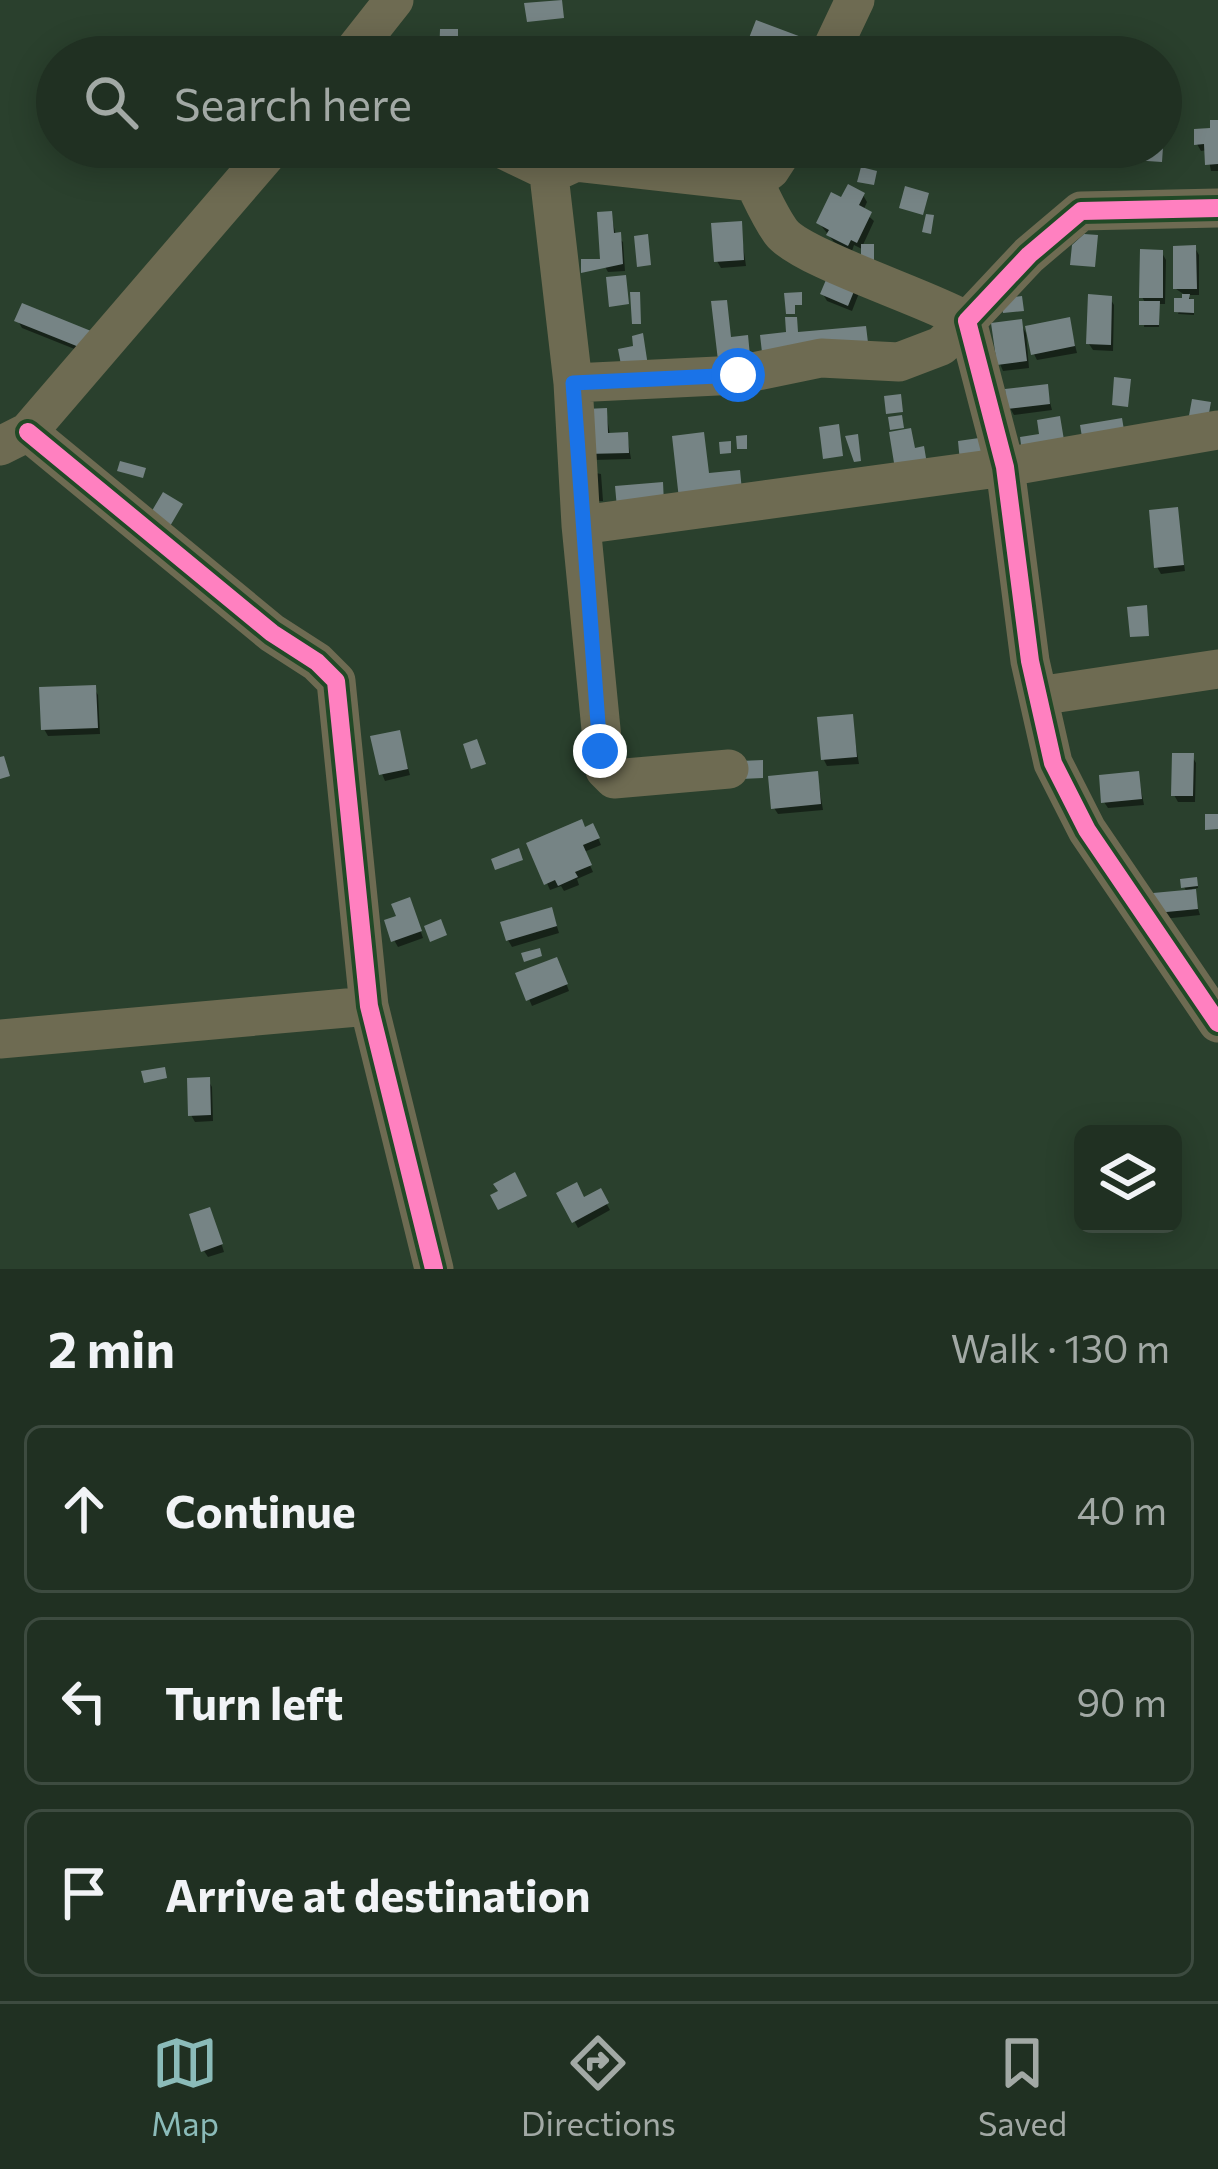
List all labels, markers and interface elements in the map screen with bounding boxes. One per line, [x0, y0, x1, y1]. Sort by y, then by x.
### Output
search box [36, 36, 1182, 168]
icon: search [78, 69, 144, 135]
text: Search here [174, 75, 412, 130]
route start [711, 348, 765, 402]
route end [573, 724, 627, 778]
map controls [1074, 1125, 1182, 1233]
button: layers [1074, 1125, 1182, 1233]
text: 2 min [48, 1316, 175, 1379]
text: Walk · 130 m [951, 1323, 1170, 1371]
icon: ahead [51, 1476, 117, 1542]
text: Continue [165, 1482, 356, 1537]
text: 40 m [1077, 1485, 1167, 1533]
icon: left [51, 1668, 117, 1734]
text: Turn left [165, 1674, 343, 1729]
text: 90 m [1076, 1677, 1167, 1725]
icon: arrive [51, 1860, 117, 1926]
text: Arrive at destination [165, 1866, 591, 1921]
tab: Map [151, 2030, 219, 2143]
tab: Directions [521, 2030, 676, 2143]
tab: Saved [978, 2030, 1067, 2143]

